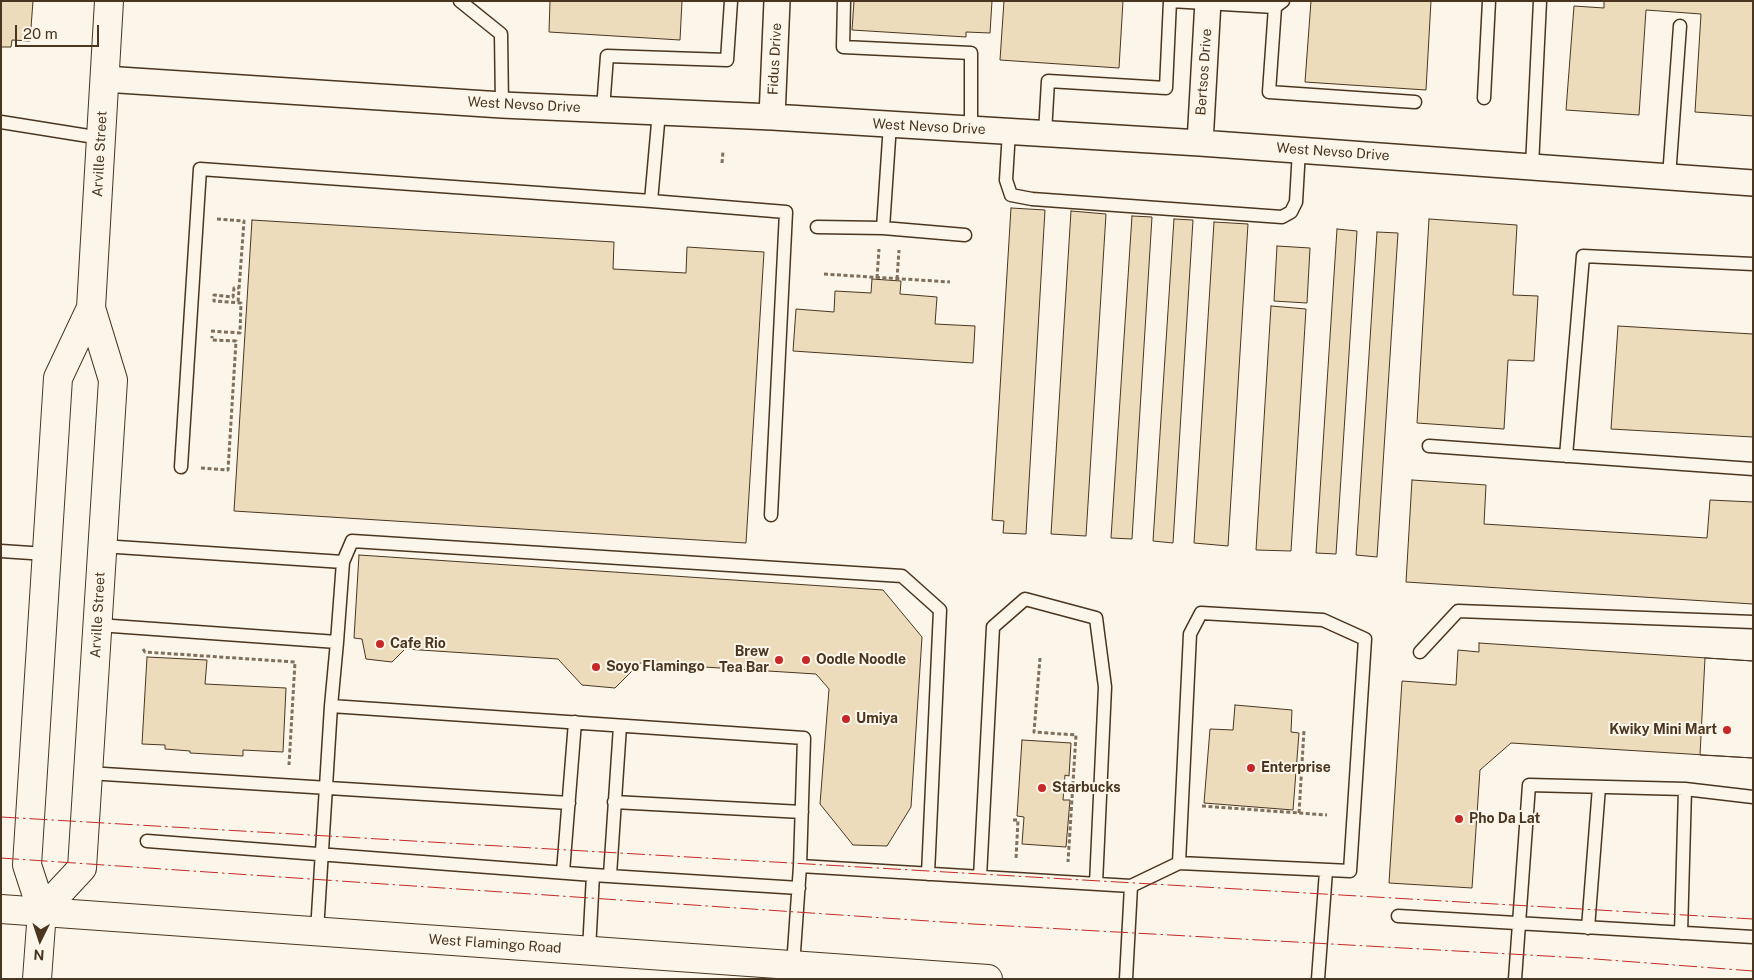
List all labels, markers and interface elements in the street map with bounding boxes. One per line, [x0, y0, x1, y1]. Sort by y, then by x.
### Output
scale bar [18, 15, 101, 47]
street label: Fidus Drive [765, 22, 785, 96]
text: 20 m [23, 25, 58, 42]
street label: Bertsos Drive [1193, 28, 1215, 116]
street label: West Nevso Drive [467, 94, 581, 116]
street label: Arville Street [89, 110, 111, 198]
street label: West Nevso Drive [872, 116, 986, 138]
street label: West Nevso Drive [1276, 140, 1390, 164]
street label: Arville Street [87, 571, 109, 659]
place label: Cafe Rio [390, 636, 446, 652]
marker: Cafe Rio [374, 638, 386, 650]
place label: Brew Tea Bar [719, 644, 769, 676]
place label: Oodle Noodle [816, 652, 906, 668]
marker: Brew Tea Bar [773, 654, 785, 666]
marker: Oodle Noodle [800, 654, 812, 666]
place label: Soyo Flamingo [606, 659, 705, 675]
marker: Soyo Flamingo [590, 661, 602, 673]
place label: Umiya [856, 711, 898, 727]
marker: Umiya [840, 713, 852, 725]
place label: Kwiky Mini Mart [1609, 722, 1717, 738]
marker: Kwiky Mini Mart [1721, 724, 1733, 736]
place label: Enterprise [1261, 760, 1331, 776]
marker: Enterprise [1245, 762, 1257, 774]
place label: Starbucks [1052, 780, 1121, 796]
marker: Starbucks [1036, 782, 1048, 794]
place label: Pho Da Lat [1469, 811, 1540, 827]
marker: Pho Da Lat [1453, 813, 1465, 825]
north arrow [15, 915, 65, 965]
street label: West Flamingo Road [428, 931, 562, 957]
text: N [33, 947, 45, 963]

